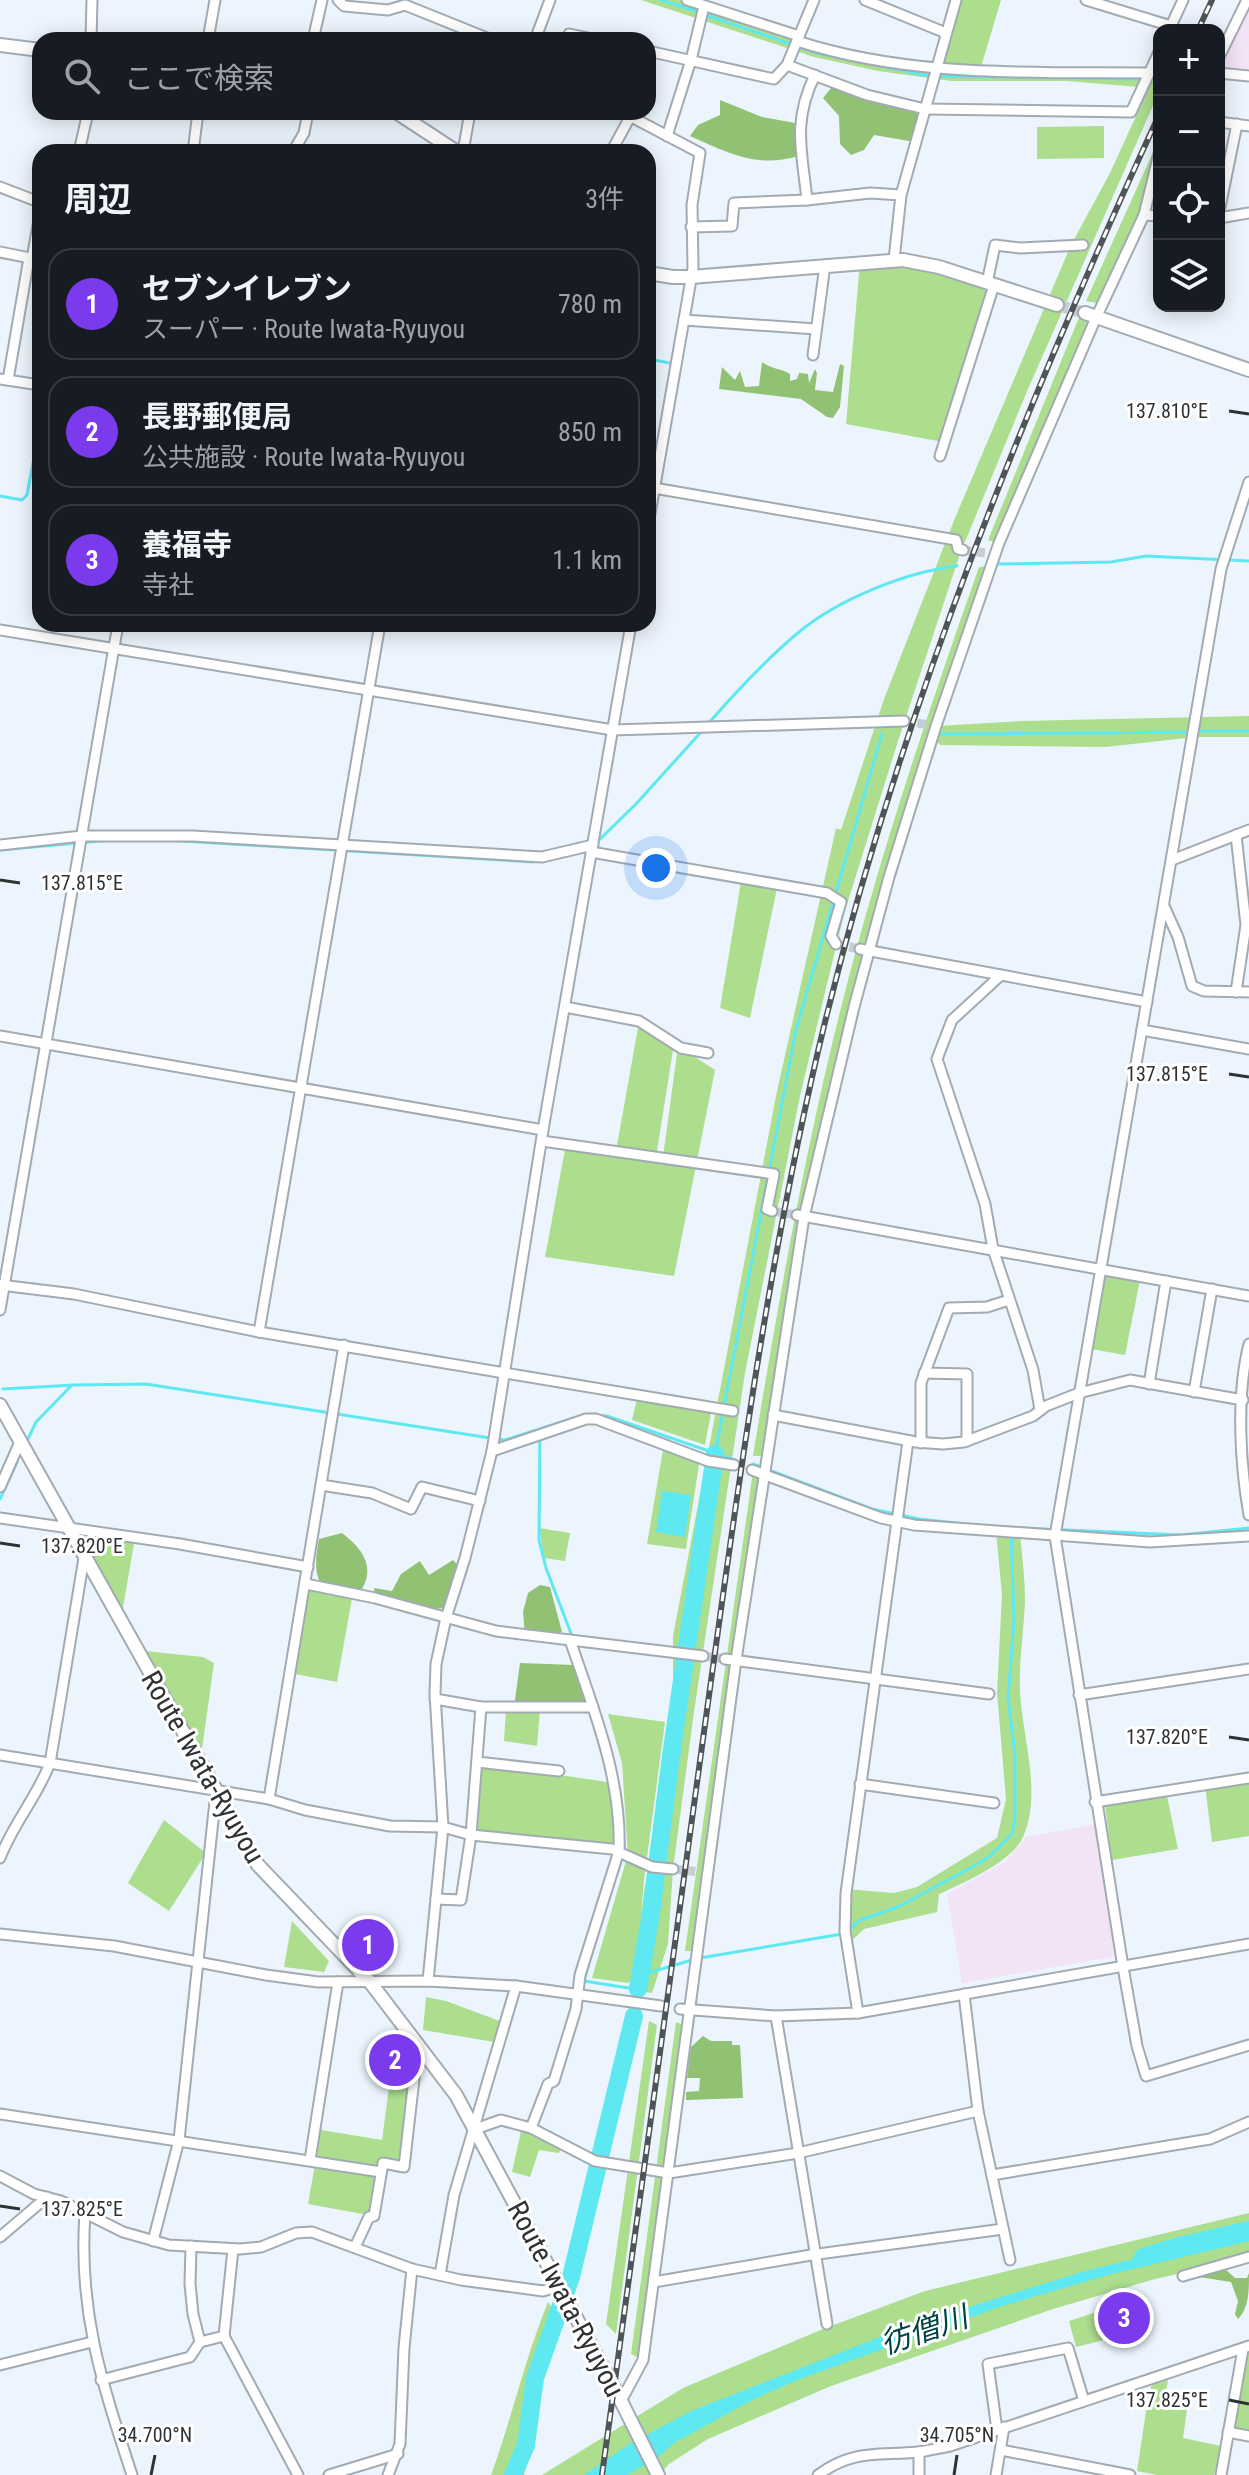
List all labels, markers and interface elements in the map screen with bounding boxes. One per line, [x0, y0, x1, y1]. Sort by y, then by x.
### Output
map controls [1153, 24, 1225, 312]
button: + [1153, 24, 1225, 96]
search box [32, 32, 656, 120]
icon: search [60, 54, 104, 98]
text: ここで検索 [124, 61, 274, 96]
button: − [1153, 96, 1225, 168]
button: locate [1153, 168, 1225, 240]
text: 周辺 [64, 179, 132, 219]
text: 3件 [585, 184, 624, 214]
button: layers [1153, 240, 1225, 312]
text: セブンイレブン [142, 271, 352, 306]
text: 1 [85, 289, 99, 319]
text: 780 m [558, 289, 622, 319]
text: スーパー · Route Iwata-Ryuyou [142, 314, 465, 344]
text: 長野郵便局 [142, 399, 292, 434]
text: 137.810°E [1126, 399, 1208, 423]
text: 2 [85, 417, 99, 447]
text: 850 m [558, 417, 622, 447]
text: 公共施設 · Route Iwata-Ryuyou [142, 442, 465, 472]
text: 養福寺 [142, 527, 232, 562]
text: 3 [85, 545, 99, 575]
text: 1.1 km [552, 545, 622, 575]
text: 寺社 [142, 570, 194, 600]
your location [636, 848, 676, 888]
text: 137.815°E [41, 871, 123, 895]
text: 137.815°E [1126, 1062, 1208, 1086]
text: 137.820°E [41, 1534, 123, 1558]
street label: Route Iwata-Ryuyou [135, 1665, 271, 1869]
text: 137.820°E [1126, 1725, 1208, 1749]
pin: 1 [342, 1915, 394, 1975]
pin: 2 [369, 2030, 421, 2090]
street label: Route Iwata-Ryuyou [501, 2196, 631, 2402]
text: 137.825°E [41, 2197, 123, 2221]
pin: 3 [1098, 2288, 1150, 2348]
water label: 彷僧川 [876, 2298, 975, 2361]
text: 137.825°E [1126, 2388, 1208, 2412]
text: 34.700°N [118, 2423, 192, 2447]
text: 34.705°N [920, 2423, 994, 2447]

